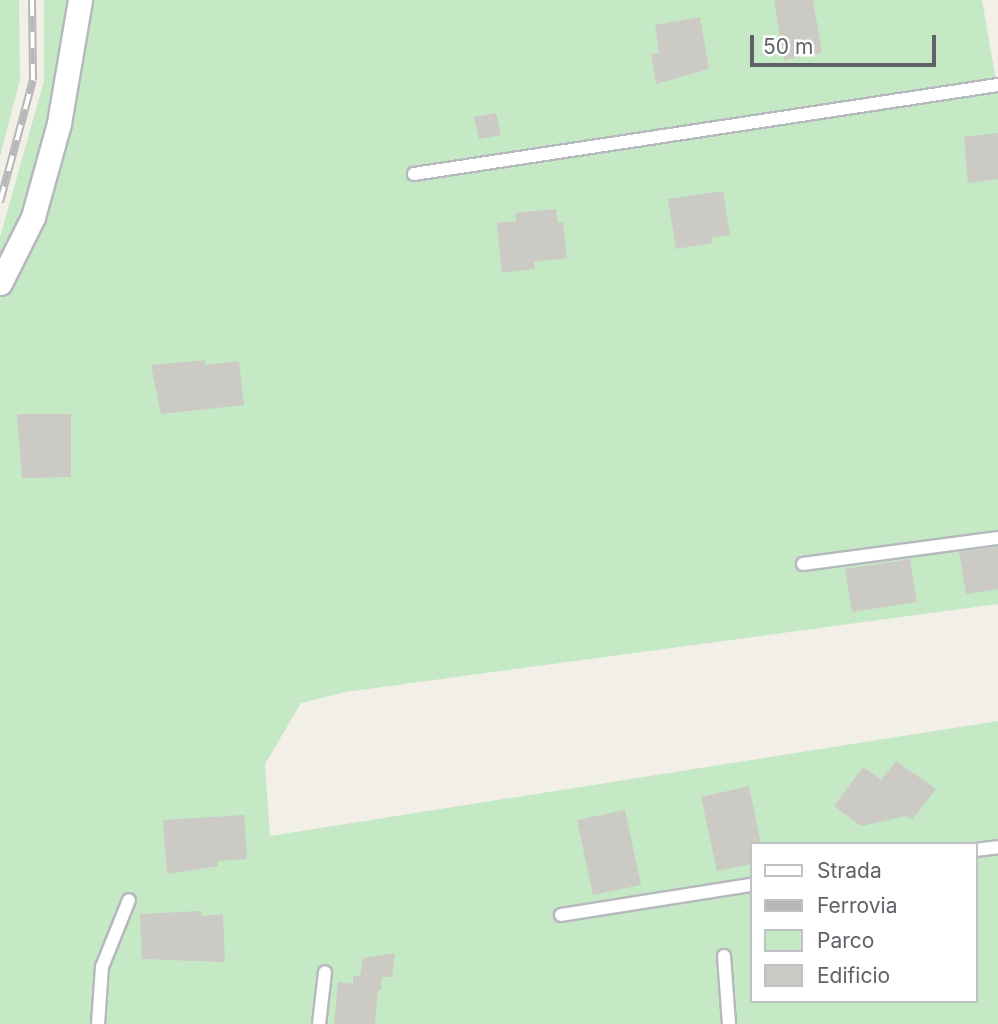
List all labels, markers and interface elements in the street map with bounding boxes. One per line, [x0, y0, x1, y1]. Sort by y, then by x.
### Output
scale bar [753, 21, 939, 65]
text: 50 m [763, 34, 813, 59]
legend [750, 842, 977, 1003]
text: Strada [817, 858, 882, 883]
text: Ferrovia [817, 893, 897, 918]
text: Parco [817, 928, 874, 953]
text: Edificio [817, 963, 890, 988]

